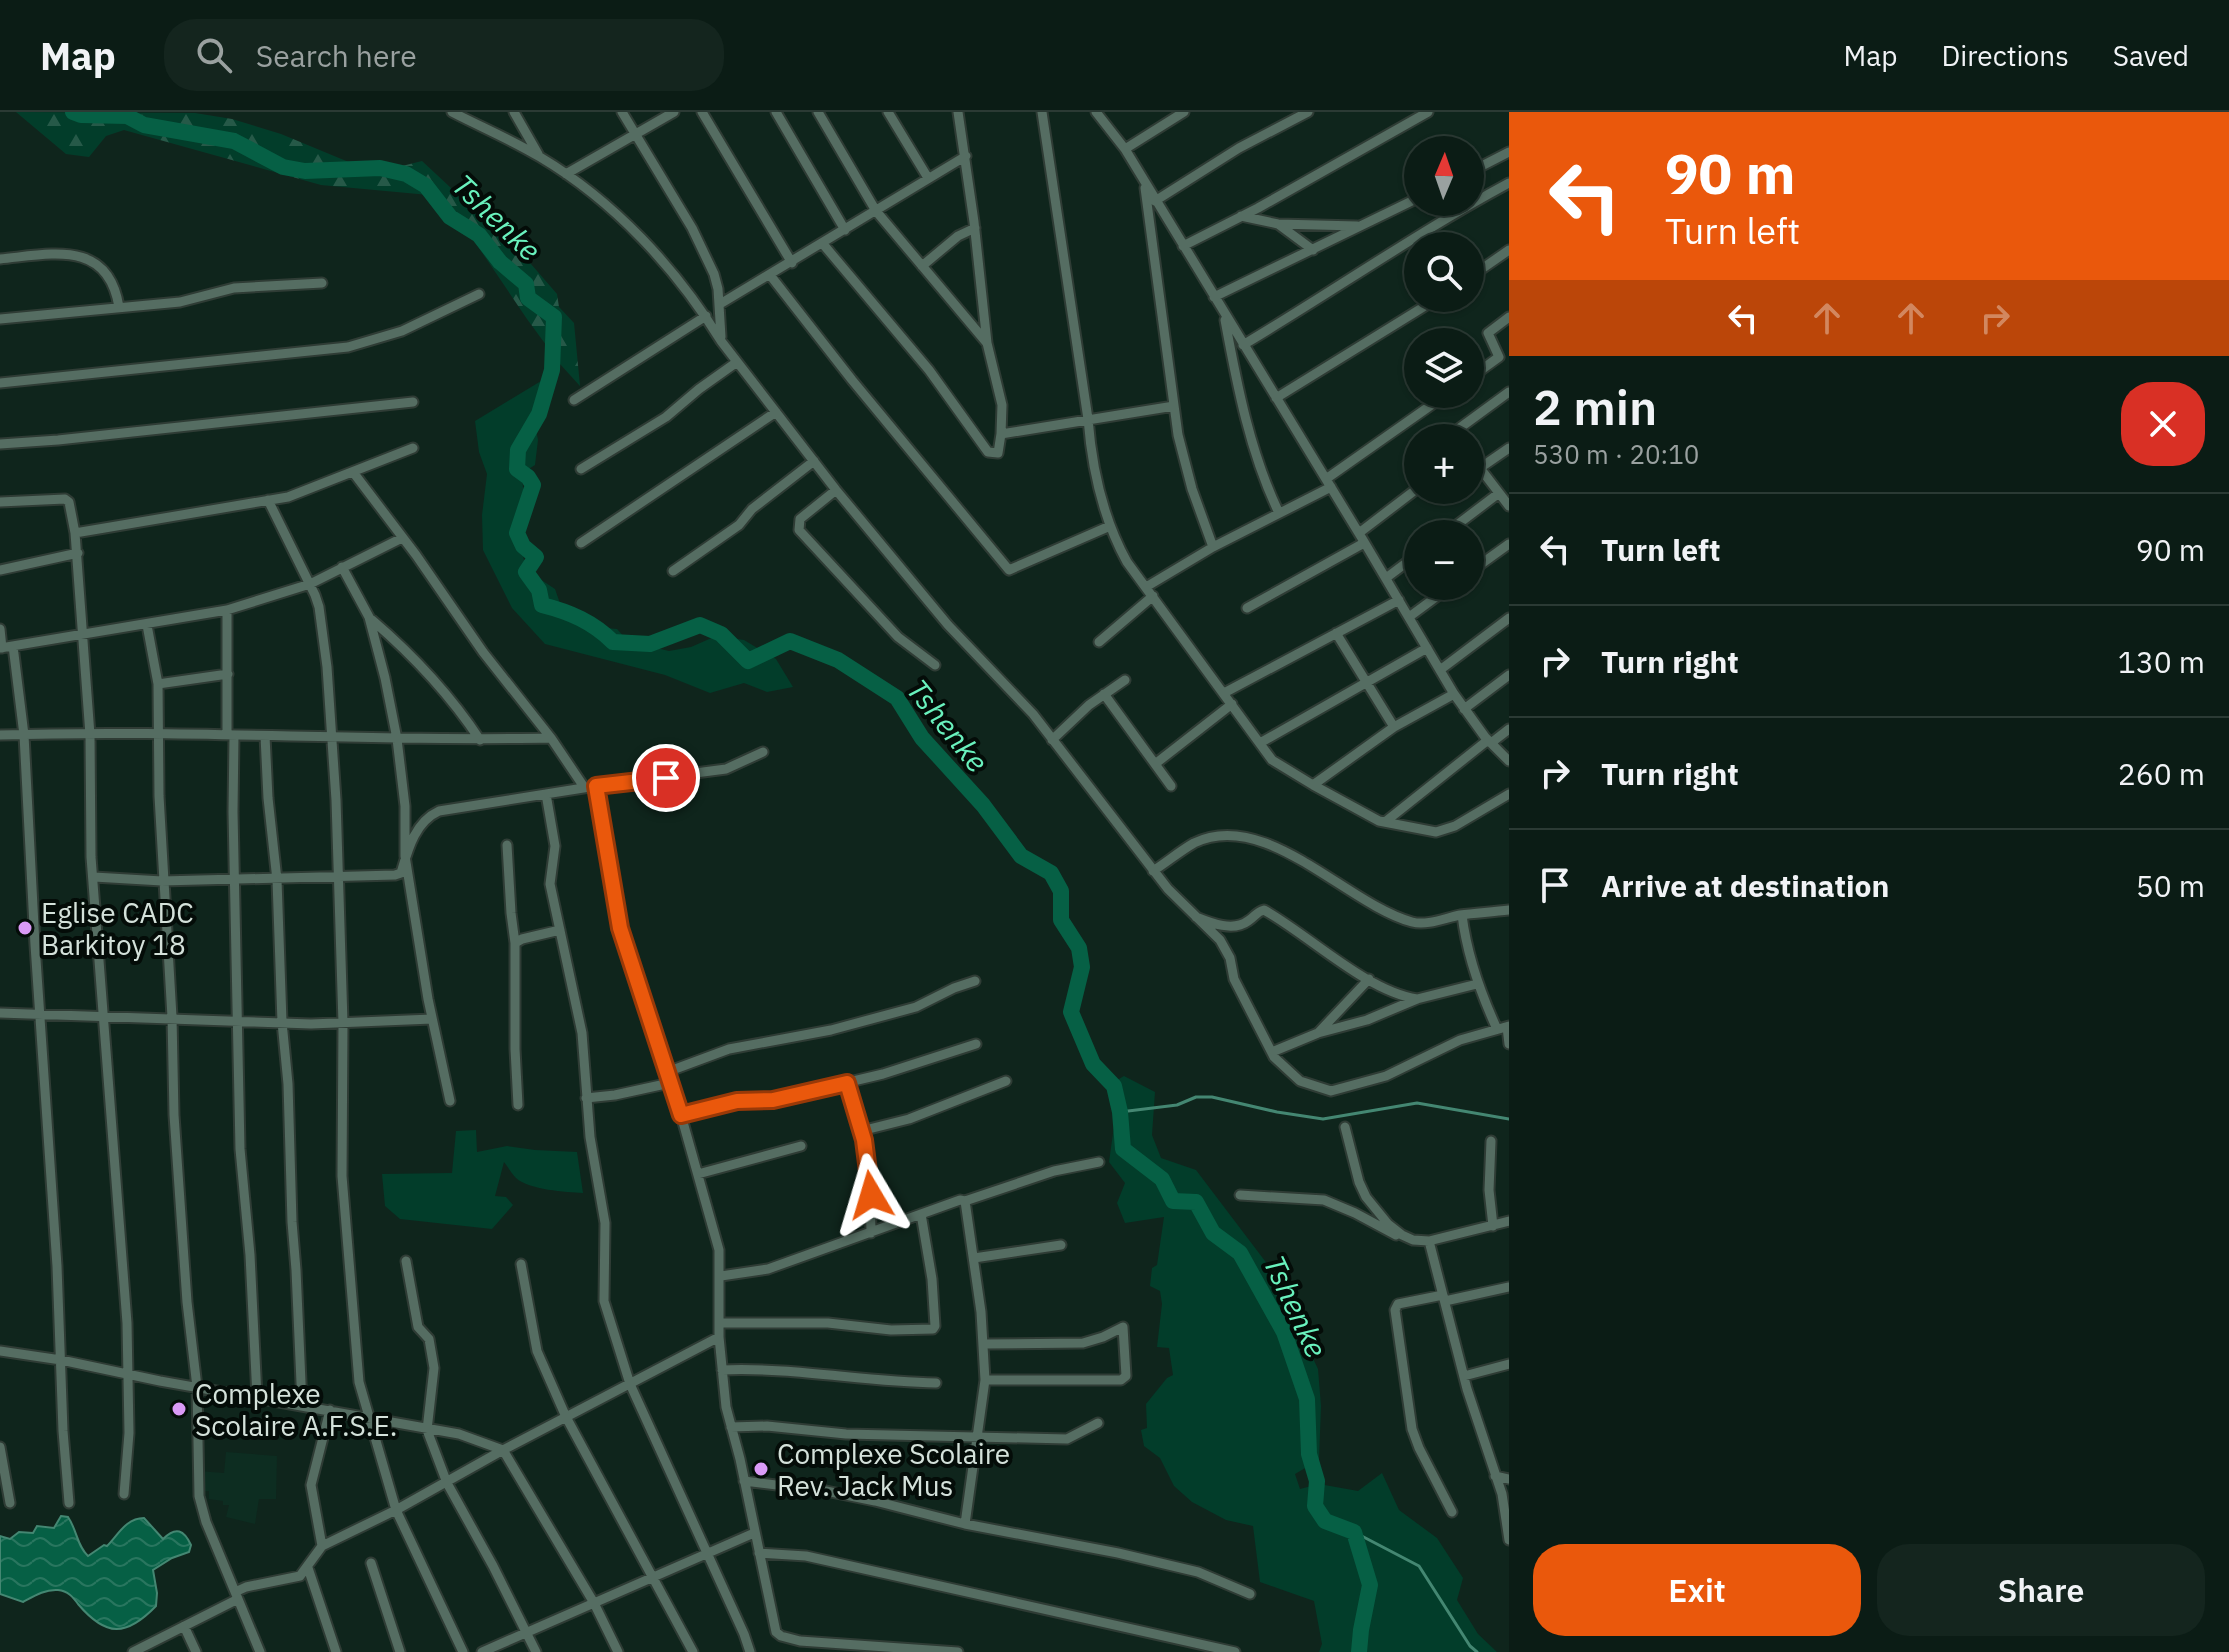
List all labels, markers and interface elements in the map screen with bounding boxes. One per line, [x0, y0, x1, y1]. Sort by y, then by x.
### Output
search box [164, 19, 724, 91]
text: Map [40, 31, 116, 80]
icon: search [192, 33, 236, 77]
text: Search here [256, 36, 417, 75]
text: Map [1843, 37, 1897, 74]
text: Directions [1941, 37, 2069, 74]
text: Saved [2113, 37, 2189, 74]
north arrow [1404, 136, 1484, 216]
map controls [1404, 136, 1484, 600]
text: 90 m [1665, 137, 1795, 209]
icon: left [1533, 144, 1637, 248]
water label: Tshenke [444, 165, 550, 269]
text: Turn left [1665, 207, 1800, 254]
button: search [1404, 232, 1484, 312]
icon: left [1721, 296, 1765, 340]
icon: ahead [1805, 296, 1849, 340]
icon: ahead [1889, 296, 1933, 340]
icon: right [1973, 296, 2017, 340]
button: layers [1404, 328, 1484, 408]
text: 2 min [1533, 376, 1657, 438]
button: close [2121, 382, 2205, 466]
button: + [1404, 424, 1484, 504]
text: 530 m · 20:10 [1533, 437, 1699, 471]
button: − [1404, 520, 1484, 600]
icon: left [1533, 527, 1577, 571]
text: Turn left [1601, 530, 1720, 569]
text: 90 m [2136, 530, 2205, 569]
icon: right [1533, 639, 1577, 683]
text: Turn right [1601, 642, 1739, 681]
text: 130 m [2118, 642, 2205, 681]
water label: Tshenke [899, 671, 997, 779]
pin [632, 744, 700, 812]
icon: right [1533, 751, 1577, 795]
text: Turn right [1601, 754, 1739, 793]
text: 260 m [2118, 754, 2205, 793]
icon: arrive [644, 756, 688, 800]
icon: arrive [1533, 863, 1577, 907]
text: Arrive at destination [1601, 866, 1889, 905]
text: 50 m [2136, 866, 2205, 905]
place label: Eglise CADC Barkitoy 18 [41, 894, 194, 963]
marker: Eglise CADC Barkitoy 18 [16, 919, 34, 937]
position arrow [829, 1153, 913, 1237]
water label: Tshenke [1255, 1249, 1337, 1363]
place label: Complexe Scolaire A.F.S.E. [195, 1375, 397, 1444]
marker: Complexe Scolaire A.F.S.E. [170, 1400, 188, 1418]
place label: Complexe Scolaire Rev. Jack Mus [777, 1435, 1010, 1504]
marker: Complexe Scolaire Rev. Jack Mus [752, 1460, 770, 1478]
button: Exit [1533, 1544, 1861, 1636]
button: Share [1877, 1544, 2205, 1636]

